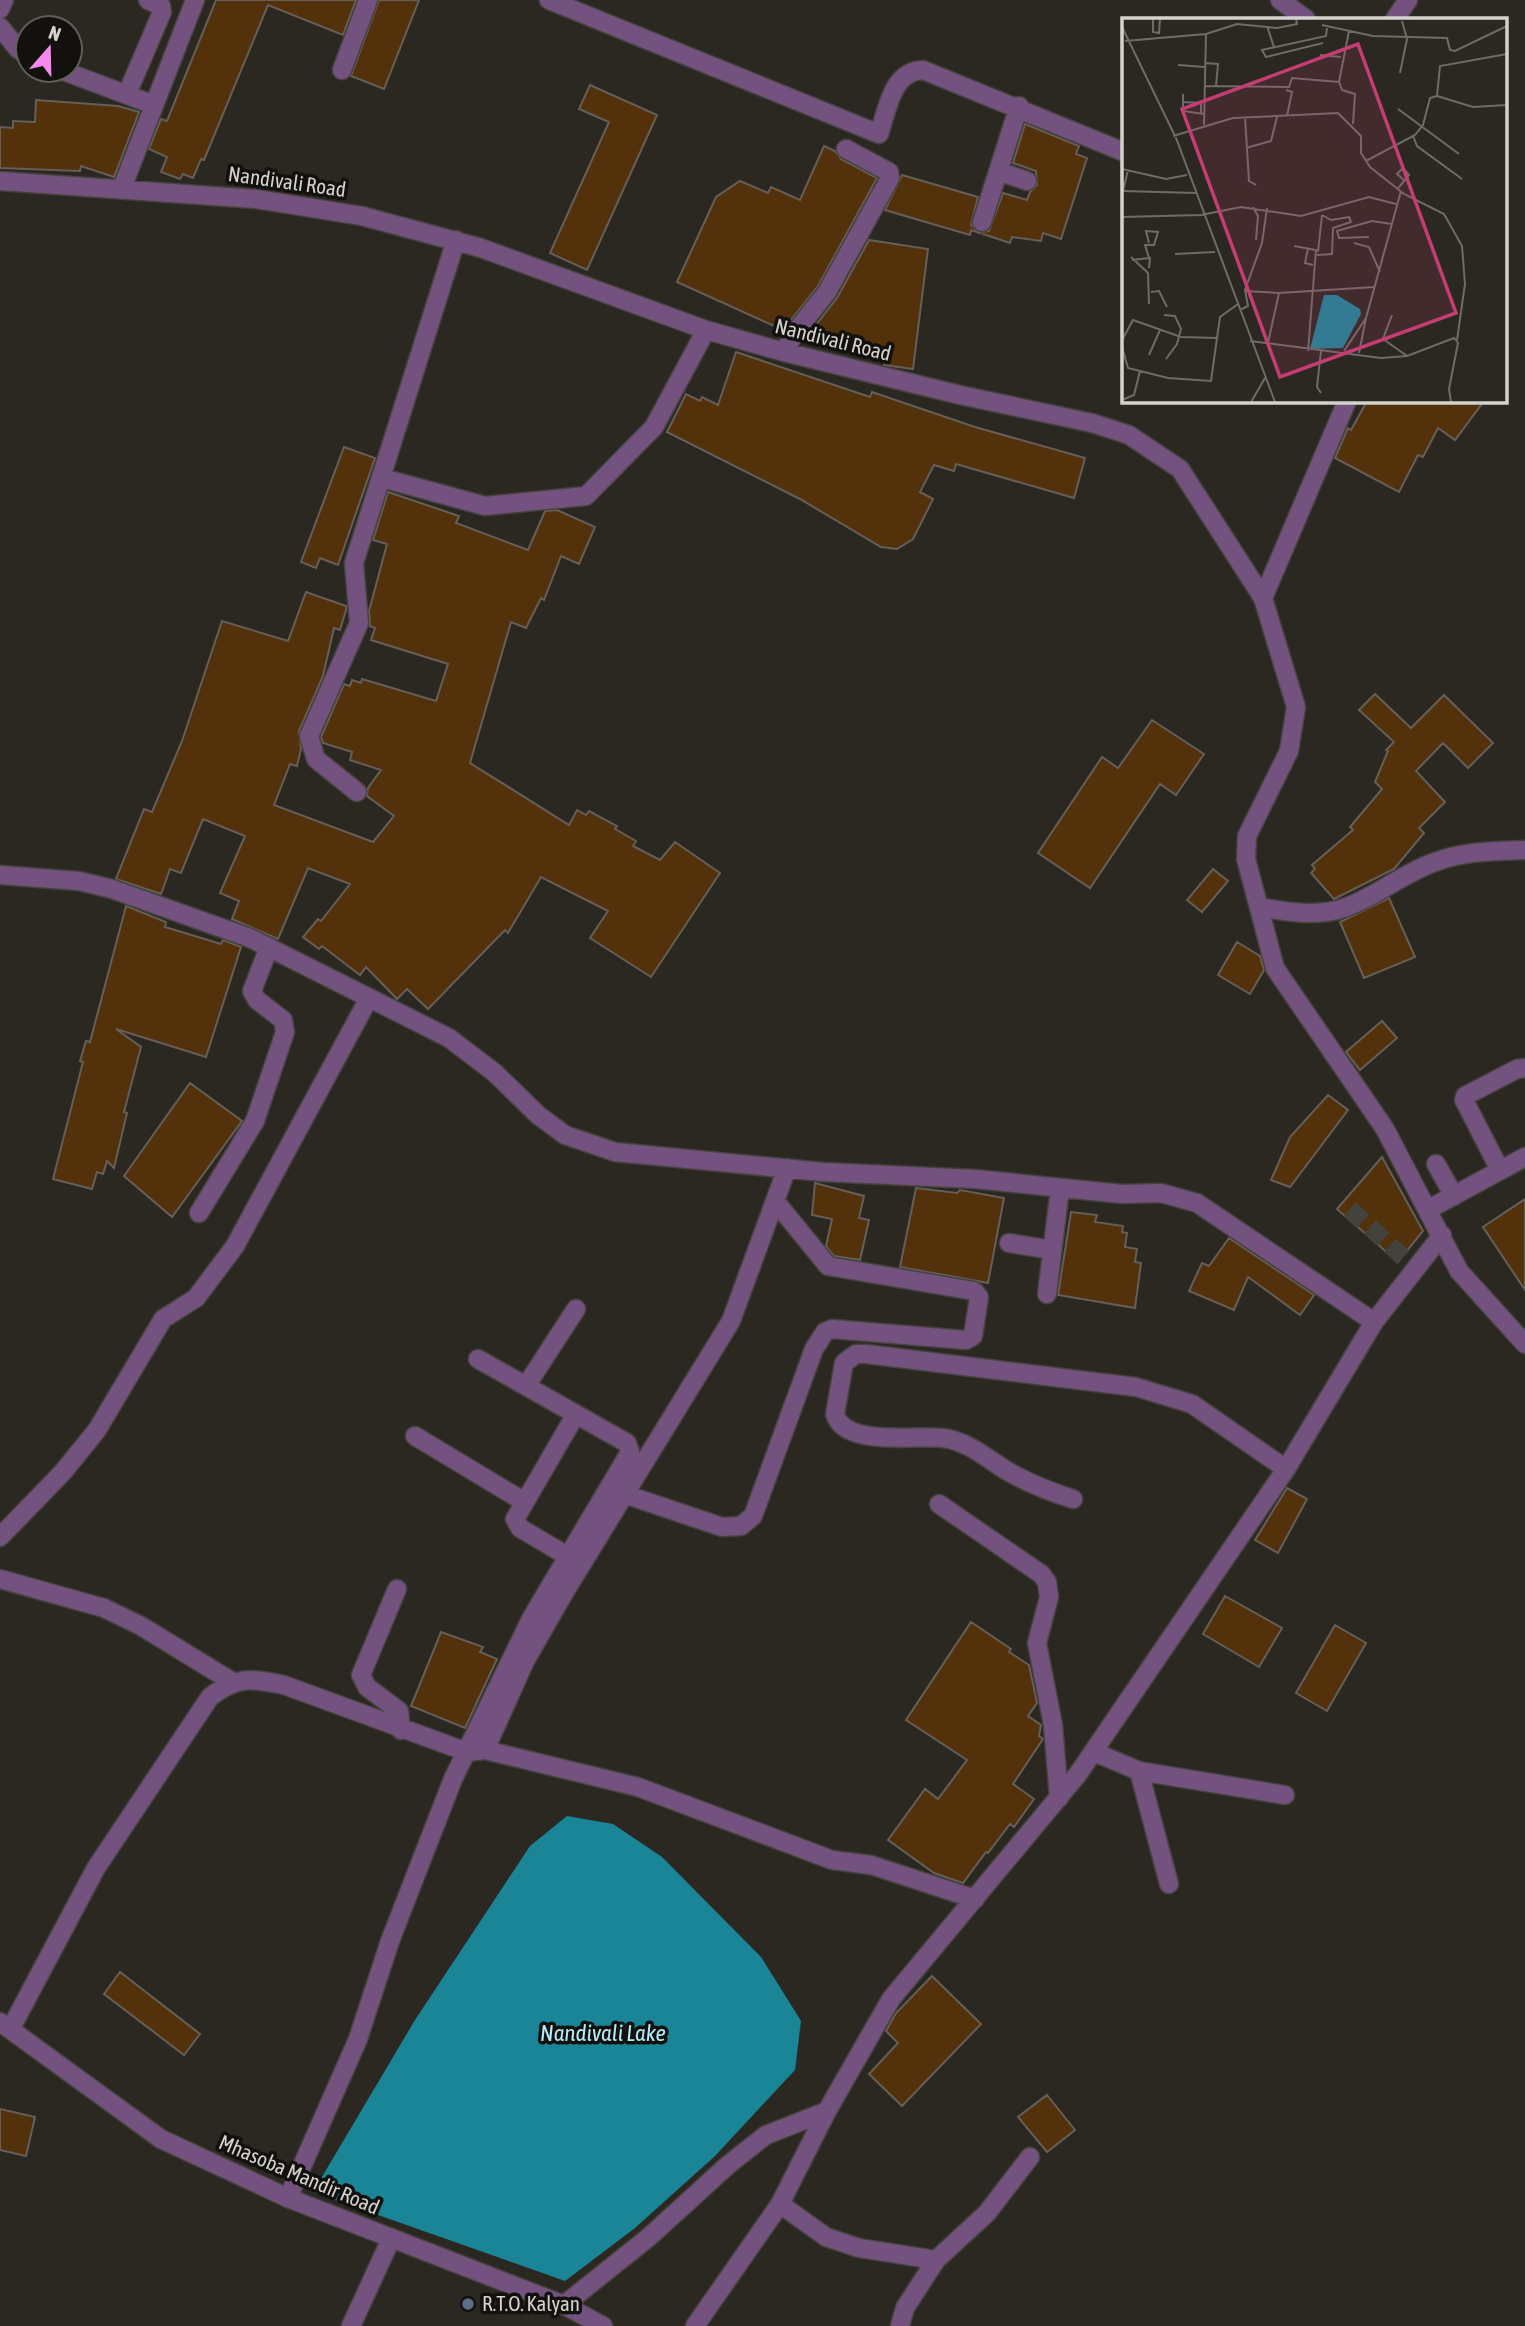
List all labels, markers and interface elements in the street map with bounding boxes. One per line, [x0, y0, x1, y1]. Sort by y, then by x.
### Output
north arrow [14, 14, 84, 84]
inset map [1122, 18, 1508, 402]
text: N [46, 21, 64, 45]
street label: Nandivali Road [227, 161, 348, 201]
street label: Nandivali Road [773, 313, 894, 365]
water label: Nandivali Lake [540, 2020, 666, 2046]
street label: Mhasoba Mandir Road [216, 2129, 383, 2219]
place label: R.T.O. Kalyan [482, 2291, 580, 2315]
marker: R.T.O. Kalyan [460, 2296, 476, 2312]

